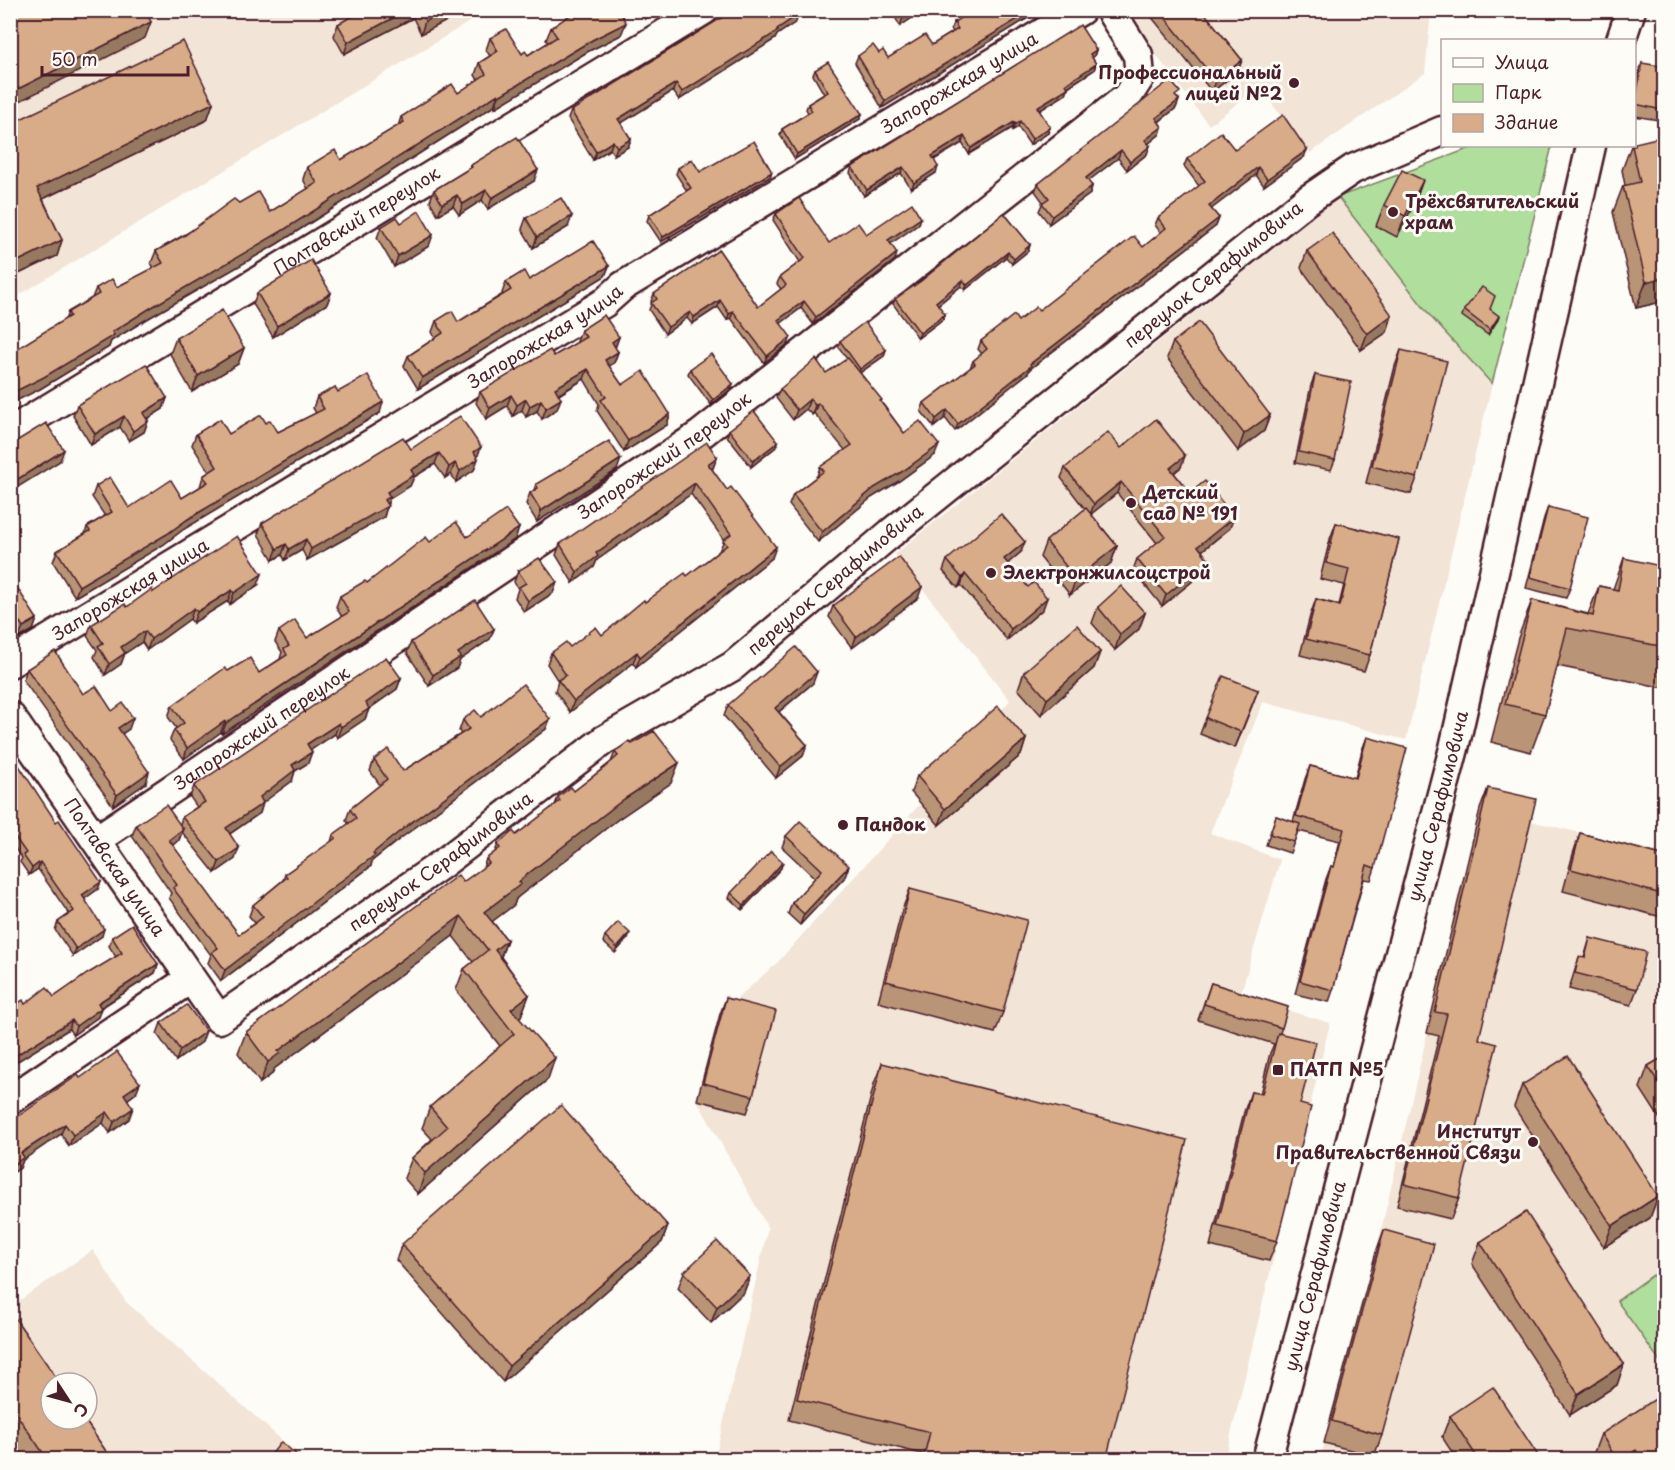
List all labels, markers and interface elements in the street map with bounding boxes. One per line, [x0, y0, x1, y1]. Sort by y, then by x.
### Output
street label: Запорожская улица [875, 24, 1043, 140]
scale bar [42, 39, 188, 77]
legend [1441, 39, 1636, 147]
text: 50 m [51, 45, 98, 72]
text: Улица [1495, 48, 1549, 75]
place label: Профессиональный лицей №2 [1098, 58, 1282, 106]
marker: Профессиональный лицей №2 [1287, 76, 1301, 90]
text: Парк [1495, 78, 1542, 105]
text: Здание [1495, 108, 1558, 135]
street label: Полтавский переулок [268, 159, 445, 281]
place label: Трёхсвятительский храм [1405, 187, 1579, 235]
street label: переулок Серафимовича [1117, 193, 1308, 354]
marker: Трёхсвятительский храм [1386, 205, 1400, 219]
street label: Запорожская улица [462, 277, 629, 395]
street label: Запорожский переулок [571, 384, 756, 525]
place label: Детский сад № 191 [1142, 478, 1238, 526]
marker: Детский сад № 191 [1124, 496, 1138, 510]
street label: переулок Серафимовича [740, 497, 929, 661]
street label: Запорожская улица [46, 530, 214, 647]
place label: Электронжилсоцстрой [1003, 558, 1211, 585]
marker: Электронжилсоцстрой [984, 566, 998, 580]
street label: Запорожский переулок [168, 658, 355, 796]
street label: улица Серафимовича [1399, 707, 1474, 904]
street label: переулок Серафимовича [342, 784, 538, 937]
street label: Полтавская улица [58, 792, 173, 942]
place label: Пандок [855, 810, 926, 837]
marker: Пандок [836, 818, 850, 832]
place label: ПАТП №5 [1290, 1055, 1384, 1082]
marker: ПАТП №5 [1271, 1063, 1285, 1077]
place label: Институт Правительственной Связи [1276, 1117, 1522, 1165]
marker: Институт Правительственной Связи [1526, 1135, 1540, 1149]
street label: улица Серафимовича [1276, 1177, 1352, 1374]
north arrow [39, 1371, 99, 1431]
text: С [69, 1398, 95, 1422]

